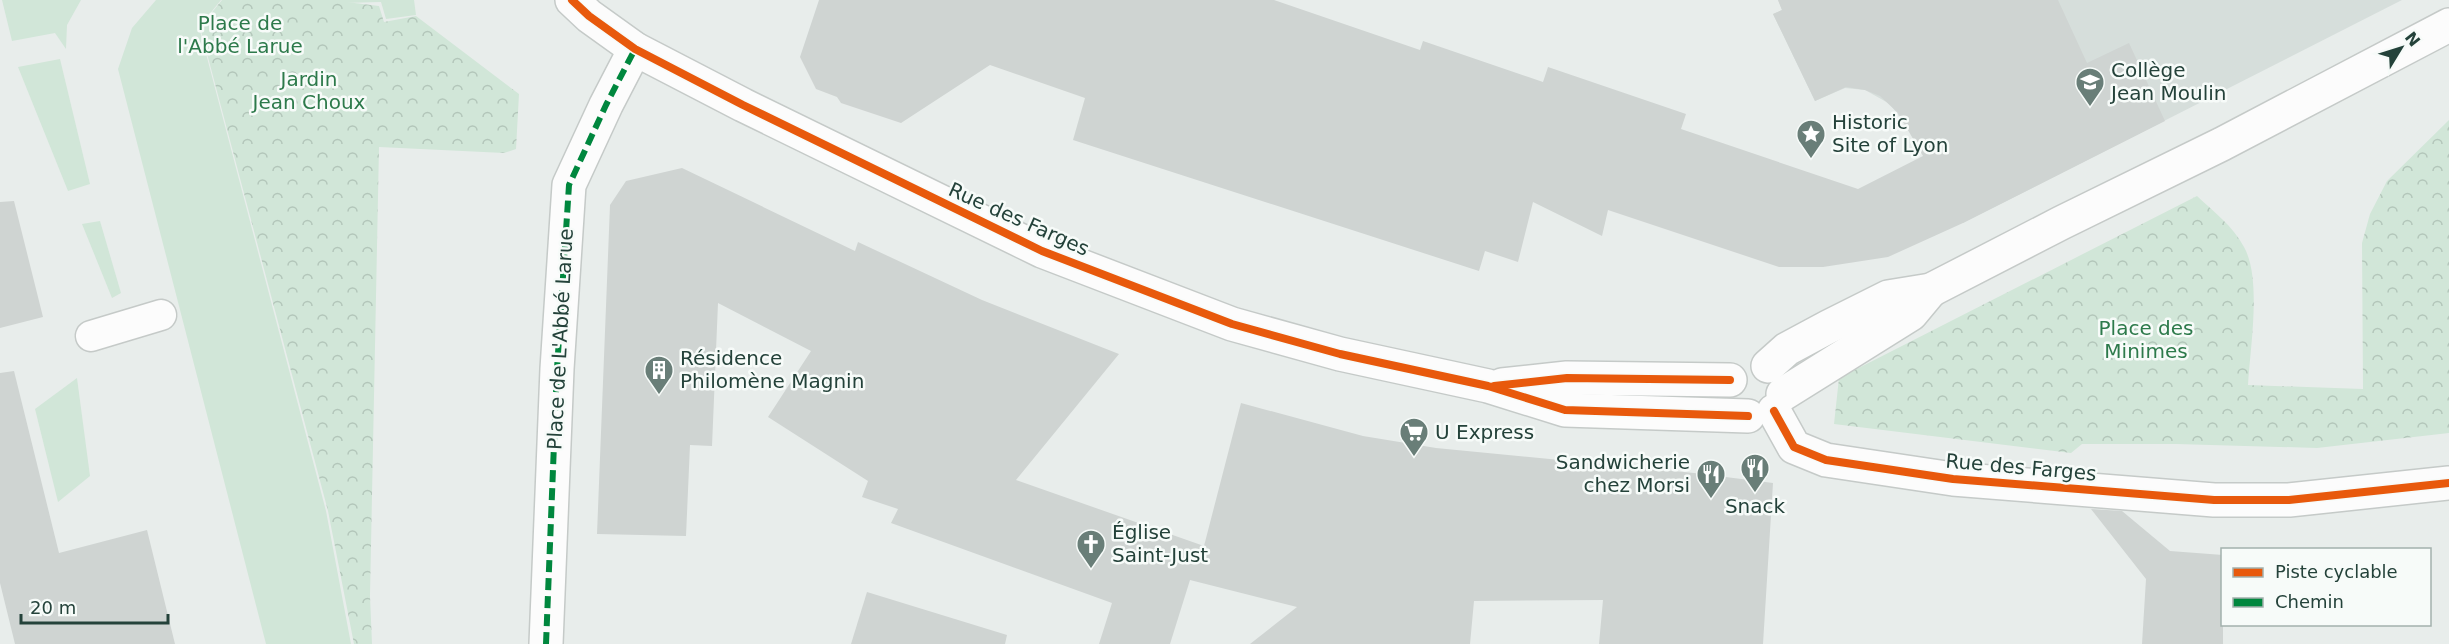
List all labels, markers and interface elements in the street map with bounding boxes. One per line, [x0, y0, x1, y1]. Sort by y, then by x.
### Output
park label: Place de l'Abbé Larue [177, 11, 303, 58]
north arrow [2371, 18, 2431, 78]
text: N [2401, 28, 2424, 50]
place label: Collège Jean Moulin [2109, 58, 2226, 105]
school or university icon: Collège Jean Moulin [2074, 66, 2106, 108]
park label: Jardin Jean Choux [251, 67, 366, 114]
place label: Historic Site of Lyon [1832, 110, 1948, 157]
place icon: Historic Site of Lyon [1795, 118, 1827, 160]
street label: Rue des Farges [945, 177, 1093, 261]
street label: Place de L'Abbé Larue [542, 228, 578, 450]
park label: Place des Minimes [2099, 316, 2193, 363]
place label: Résidence Philomène Magnin [680, 346, 864, 393]
building icon: Résidence Philomène Magnin [643, 354, 675, 396]
supermarket icon: U Express [1398, 416, 1430, 458]
place label: U Express [1435, 420, 1534, 444]
street label: Rue des Farges [1945, 448, 2097, 486]
place label: Sandwicherie chez Morsi [1556, 450, 1690, 497]
restaurant icon: Snack [1739, 452, 1771, 494]
restaurant icon: Sandwicherie chez Morsi [1695, 458, 1727, 500]
place label: Snack [1725, 494, 1786, 518]
place label: Église Saint-Just [1112, 520, 1208, 567]
church icon: Église Saint-Just [1075, 528, 1107, 570]
legend [2221, 548, 2431, 626]
text: Piste cyclable [2275, 561, 2398, 582]
scale bar [21, 587, 168, 625]
text: Chemin [2275, 591, 2344, 612]
text: 20 m [30, 597, 76, 618]

